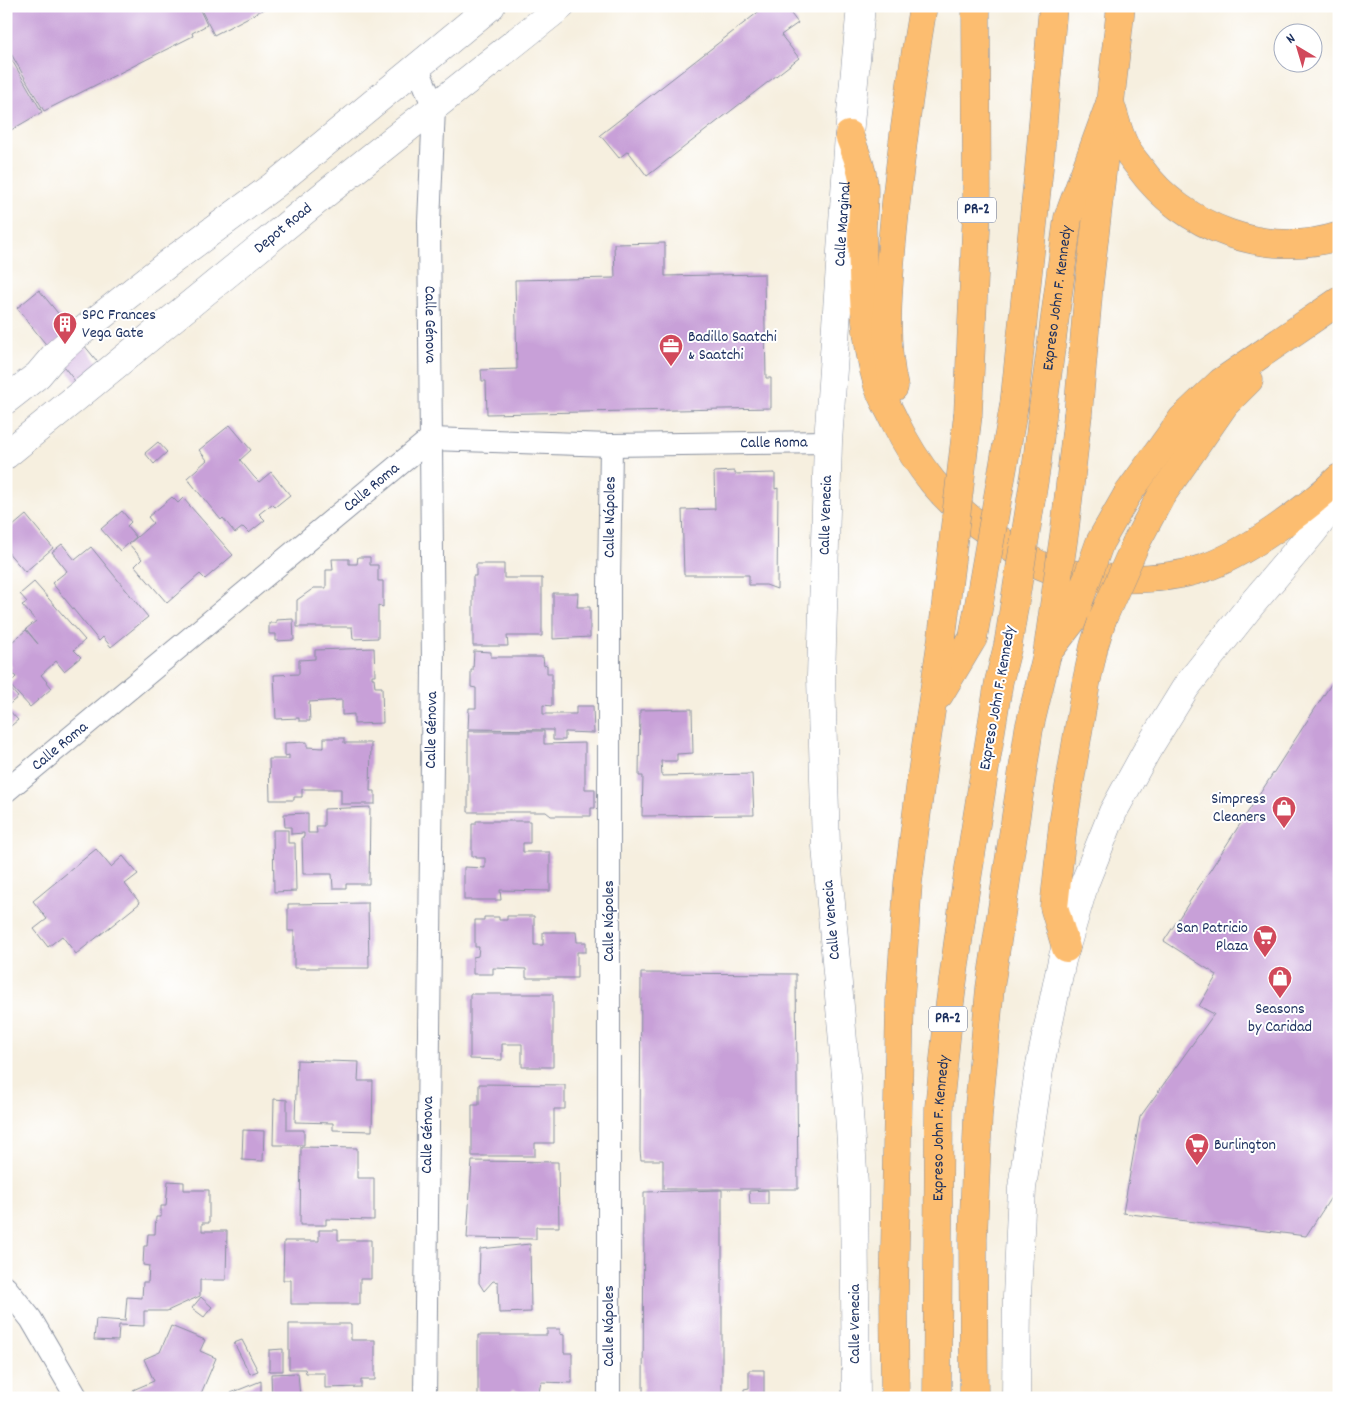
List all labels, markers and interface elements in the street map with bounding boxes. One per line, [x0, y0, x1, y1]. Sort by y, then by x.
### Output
north arrow [1272, 22, 1322, 72]
text: N [1282, 29, 1300, 49]
street label: Calle Marginal [829, 180, 857, 267]
street label: Depot Road [249, 197, 317, 259]
road number: PR-2 [958, 198, 996, 222]
street label: Expreso John F. Kennedy [1037, 223, 1078, 372]
street label: Calle Génova [418, 286, 442, 364]
place label: SPC Frances Vega Gate [82, 304, 156, 345]
building icon: SPC Frances Vega Gate [52, 311, 78, 345]
place label: Badillo Saatchi & Saatchi [688, 326, 777, 367]
office icon: Badillo Saatchi & Saatchi [658, 333, 684, 367]
street label: Calle Roma [740, 431, 808, 455]
street label: Calle Roma [338, 457, 405, 518]
street label: Calle Venecia [813, 475, 839, 556]
street label: Calle Nápoles [598, 476, 622, 558]
street label: Expreso John F. Kennedy [974, 624, 1022, 772]
street label: Calle Génova [420, 691, 444, 769]
street label: Calle Roma [27, 716, 93, 777]
place label: Simpress Cleaners [1211, 788, 1266, 829]
shop icon: Simpress Cleaners [1271, 795, 1297, 829]
street label: Calle Venecia [817, 879, 847, 961]
street label: Calle Nápoles [598, 880, 621, 962]
place label: San Patricio Plaza [1176, 917, 1248, 958]
supermarket icon: San Patricio Plaza [1252, 924, 1278, 958]
shop icon: Seasons by Caridad [1267, 965, 1293, 999]
place label: Seasons by Caridad [1248, 998, 1312, 1039]
road number: PR-2 [929, 1006, 967, 1032]
street label: Expreso John F. Kennedy [927, 1053, 956, 1201]
street label: Calle Génova [416, 1096, 440, 1174]
supermarket icon: Burlington [1184, 1132, 1210, 1166]
place label: Burlington [1214, 1134, 1276, 1157]
street label: Calle Venecia [844, 1284, 867, 1364]
street label: Calle Nápoles [598, 1285, 621, 1367]

